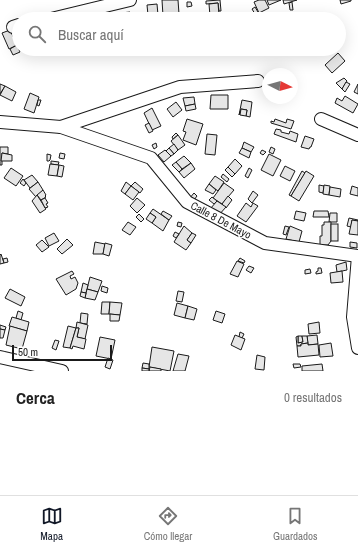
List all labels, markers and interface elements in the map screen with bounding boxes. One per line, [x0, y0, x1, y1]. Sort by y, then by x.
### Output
search box [12, 12, 346, 56]
icon: search [26, 23, 48, 45]
text: Buscar aquí [58, 24, 124, 45]
north arrow [262, 68, 298, 104]
street label: Calle 8 De Mayo [188, 198, 254, 242]
scale bar [12, 343, 112, 362]
text: 50 m [18, 345, 38, 359]
text: Cerca [16, 386, 55, 409]
text: 0 resultados [284, 389, 342, 406]
tab: Mapa [40, 505, 63, 543]
tab: Cómo llegar [144, 505, 192, 543]
tab: Guardados [273, 505, 318, 543]

